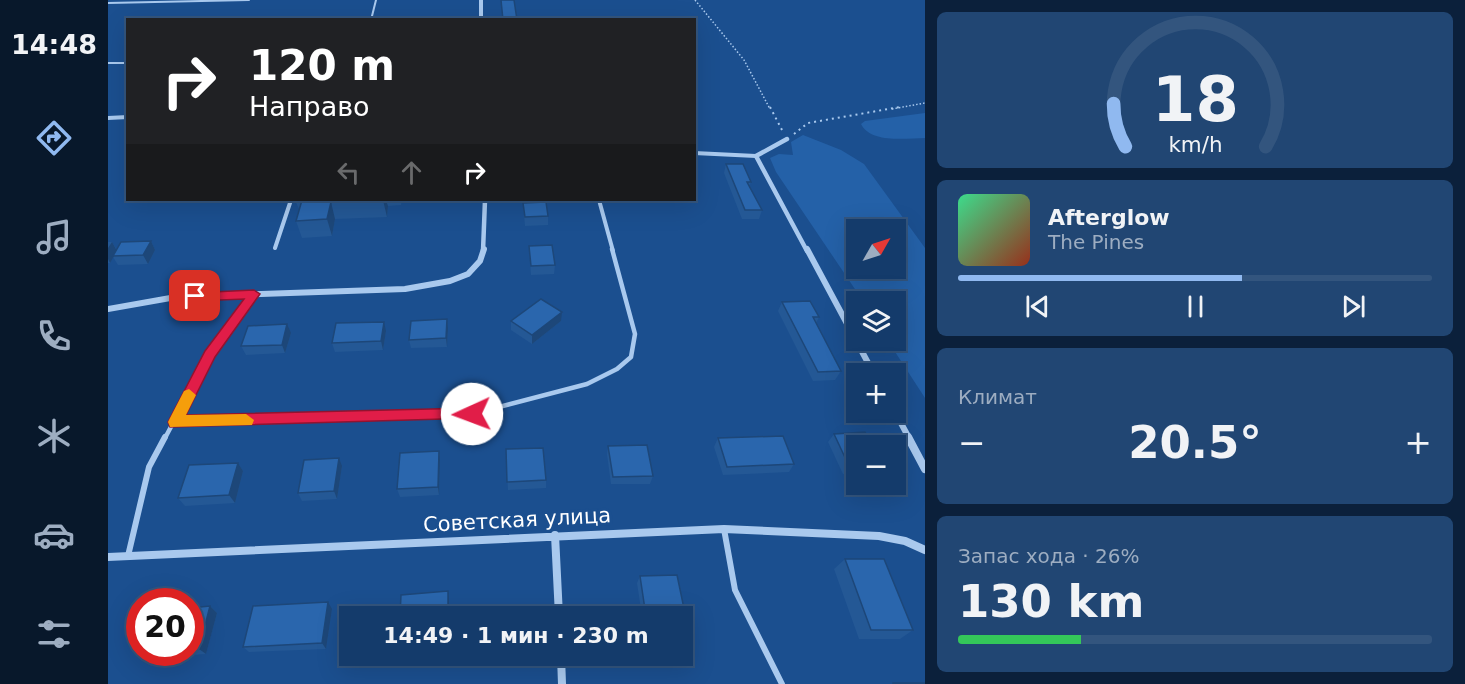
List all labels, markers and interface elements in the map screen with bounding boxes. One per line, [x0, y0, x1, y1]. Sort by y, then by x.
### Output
text: 14:48 [11, 29, 97, 60]
text: 120 m [249, 41, 395, 90]
icon: right [150, 42, 228, 120]
text: 18 [1152, 63, 1238, 136]
text: Направо [249, 91, 370, 122]
icon: directions [33, 117, 75, 159]
text: km/h [1168, 132, 1222, 157]
icon: left [332, 156, 365, 189]
icon: ahead [395, 156, 428, 189]
icon: right [458, 156, 491, 189]
text: Afterglow [1048, 205, 1170, 230]
icon: music [33, 216, 75, 258]
north arrow [846, 219, 906, 279]
map controls [846, 219, 906, 495]
text: The Pines [1048, 230, 1144, 254]
pin [169, 270, 220, 321]
icon: arrive [178, 279, 211, 312]
icon: previous [1021, 290, 1054, 323]
icon: pause [1179, 290, 1212, 323]
icon: next [1337, 290, 1370, 323]
button: layers [846, 291, 906, 351]
icon: phone [33, 315, 75, 357]
button: + [846, 363, 906, 423]
position arrow [440, 382, 504, 446]
text: Климат [958, 385, 1037, 409]
icon: climate [33, 415, 75, 457]
text: 20.5° [1128, 416, 1262, 469]
text: − [958, 423, 986, 462]
text: + [1404, 423, 1432, 462]
button: − [846, 435, 906, 495]
street label: Советская улица [422, 503, 612, 537]
icon: car [33, 514, 75, 556]
text: Запас хода · 26% [958, 544, 1139, 568]
text: 130 km [958, 575, 1144, 628]
speed limit sign: 20 [126, 588, 204, 666]
icon: filters [33, 613, 75, 655]
text: 14:49 · 1 мин · 230 m [383, 623, 649, 648]

